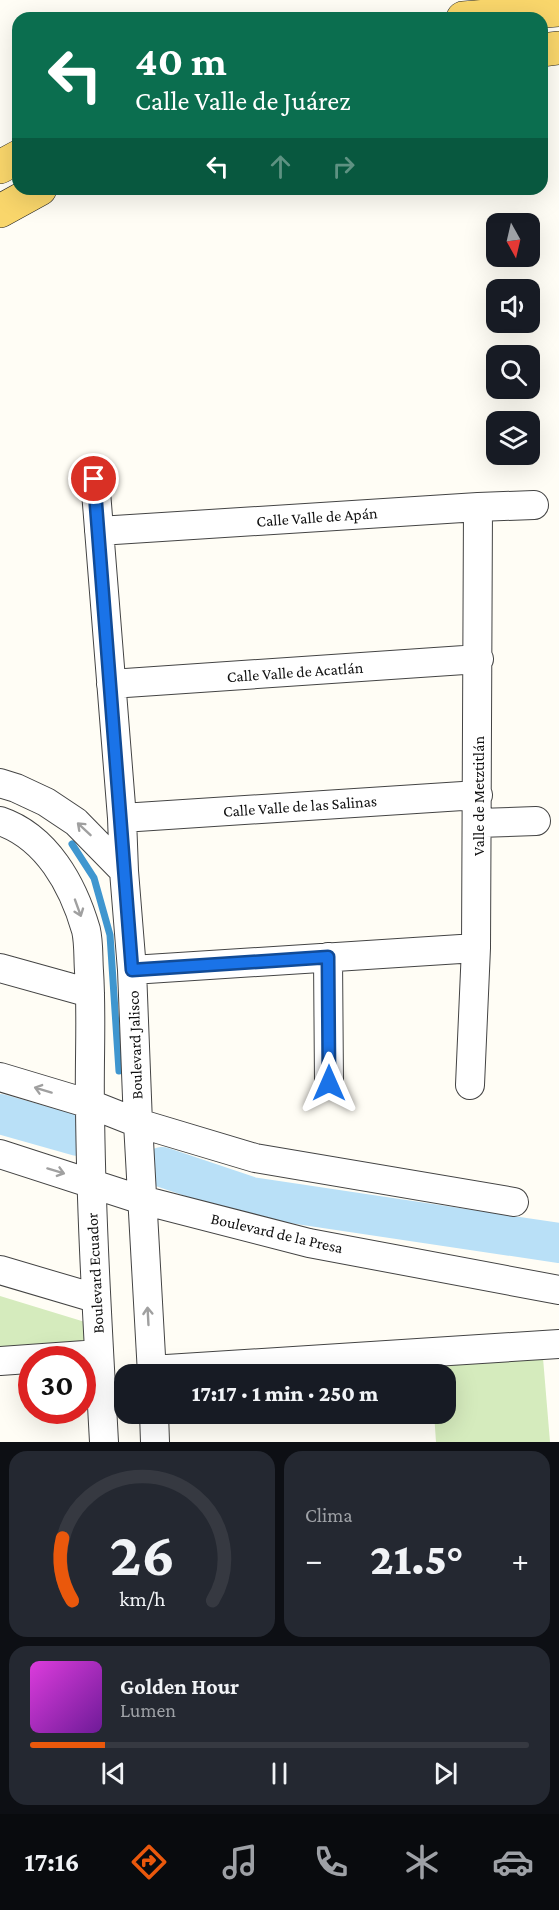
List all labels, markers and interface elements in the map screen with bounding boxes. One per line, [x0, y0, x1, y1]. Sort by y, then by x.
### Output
icon: left [36, 36, 114, 114]
text: 40 m [135, 37, 227, 84]
text: Calle Valle de Juárez [135, 86, 351, 116]
icon: left [201, 150, 234, 183]
icon: ahead [264, 150, 297, 183]
icon: right [327, 150, 360, 183]
north arrow [486, 213, 540, 267]
map controls [486, 213, 540, 465]
button: sound [486, 279, 540, 333]
button: search [486, 345, 540, 399]
button: layers [486, 411, 540, 465]
pin [68, 453, 119, 504]
icon: arrive [77, 462, 110, 495]
street label: Calle Valle de Apán [256, 504, 379, 531]
street label: Calle Valle de Acatlán [226, 659, 364, 685]
street label: Valle de Metztitlán [470, 736, 487, 856]
street label: Calle Valle de las Salinas [222, 792, 378, 820]
one-way arrow [77, 822, 92, 836]
one-way arrow [73, 898, 84, 917]
street label: Boulevard Jalisco [125, 990, 146, 1100]
position arrow [297, 1051, 361, 1115]
one-way arrow [34, 1084, 53, 1095]
one-way arrow [46, 1166, 65, 1177]
street label: Boulevard de la Presa [209, 1210, 345, 1257]
street label: Boulevard Ecuador [83, 1212, 107, 1334]
one-way arrow [143, 1306, 154, 1326]
speed limit sign: 30 [18, 1346, 96, 1424]
text: 17:17 · 1 min · 250 m [192, 1381, 378, 1406]
text: Clima [305, 1504, 353, 1526]
text: 26 [109, 1519, 175, 1588]
text: 21.5° [370, 1534, 464, 1584]
text: − [305, 1541, 322, 1578]
text: + [512, 1541, 529, 1578]
text: km/h [119, 1587, 166, 1611]
text: Golden Hour [120, 1674, 239, 1699]
text: Lumen [120, 1699, 176, 1721]
icon: previous [97, 1757, 130, 1790]
icon: pause [263, 1757, 296, 1790]
icon: next [429, 1757, 462, 1790]
icon: directions [128, 1841, 170, 1883]
icon: music [219, 1841, 261, 1883]
icon: phone [310, 1841, 352, 1883]
icon: climate [401, 1841, 443, 1883]
icon: car [492, 1841, 534, 1883]
text: 17:16 [24, 1847, 80, 1877]

